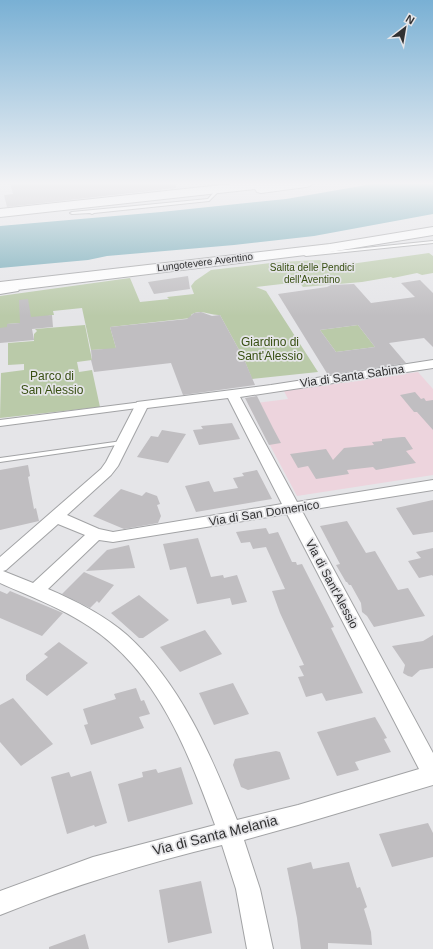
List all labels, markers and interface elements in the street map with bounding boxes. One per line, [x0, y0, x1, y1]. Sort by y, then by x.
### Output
north arrow [385, 8, 425, 48]
text: N [404, 12, 417, 27]
street label: Lungotevere Aventino [156, 251, 254, 273]
park label: Salita delle Pendici dell'Aventino [270, 262, 354, 285]
park label: Giardino di Sant'Alessio [237, 335, 303, 363]
street label: Via di Santa Sabina [299, 362, 405, 390]
park label: Parco di San Alessio [21, 369, 84, 397]
street label: Via di San Domenico [208, 497, 321, 529]
street label: Via di Sant'Alessio [303, 537, 362, 631]
street label: Via di Santa Melania [151, 812, 279, 858]

